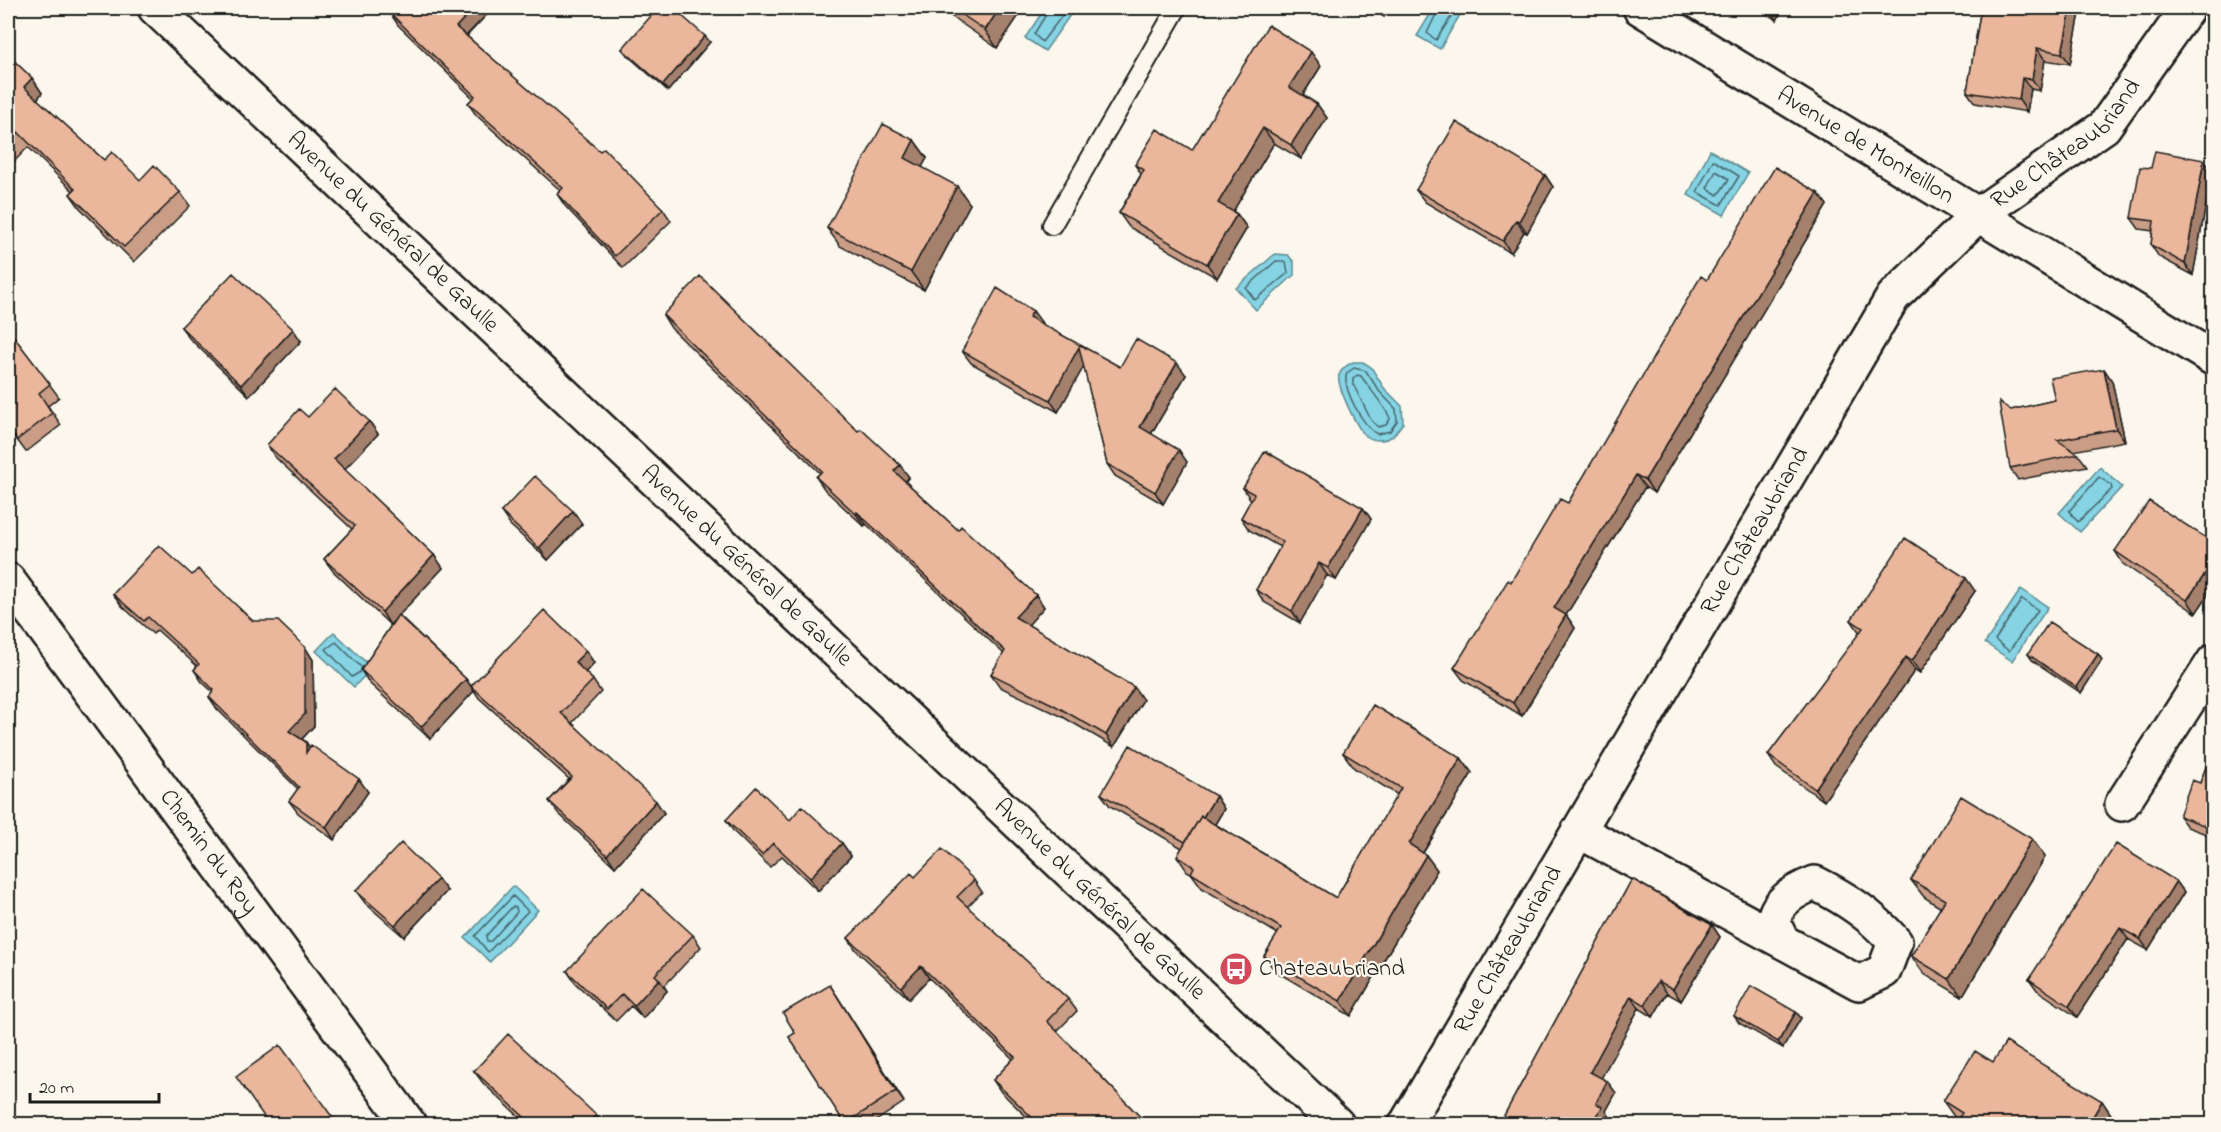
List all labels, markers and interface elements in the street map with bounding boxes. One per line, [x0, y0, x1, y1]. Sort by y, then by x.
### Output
street label: Rue Châteaubriand [1984, 71, 2150, 218]
street label: Avenue de Monteillon [1770, 78, 1961, 213]
street label: Avenue du Général de Gaulle [279, 123, 507, 342]
street label: Rue Châteaubriand [1692, 440, 1819, 622]
street label: Avenue du Général de Gaulle [632, 457, 860, 675]
street label: Chemin du Roy [150, 782, 267, 923]
street label: Avenue du Général de Gaulle [985, 791, 1214, 1009]
street label: Rue Châteaubriand [1445, 859, 1572, 1040]
bus stop icon: Chateaubriand [1218, 951, 1254, 987]
place label: Chateaubriand [1259, 952, 1405, 987]
scale bar [30, 1066, 159, 1104]
text: 20 m [39, 1076, 74, 1102]

